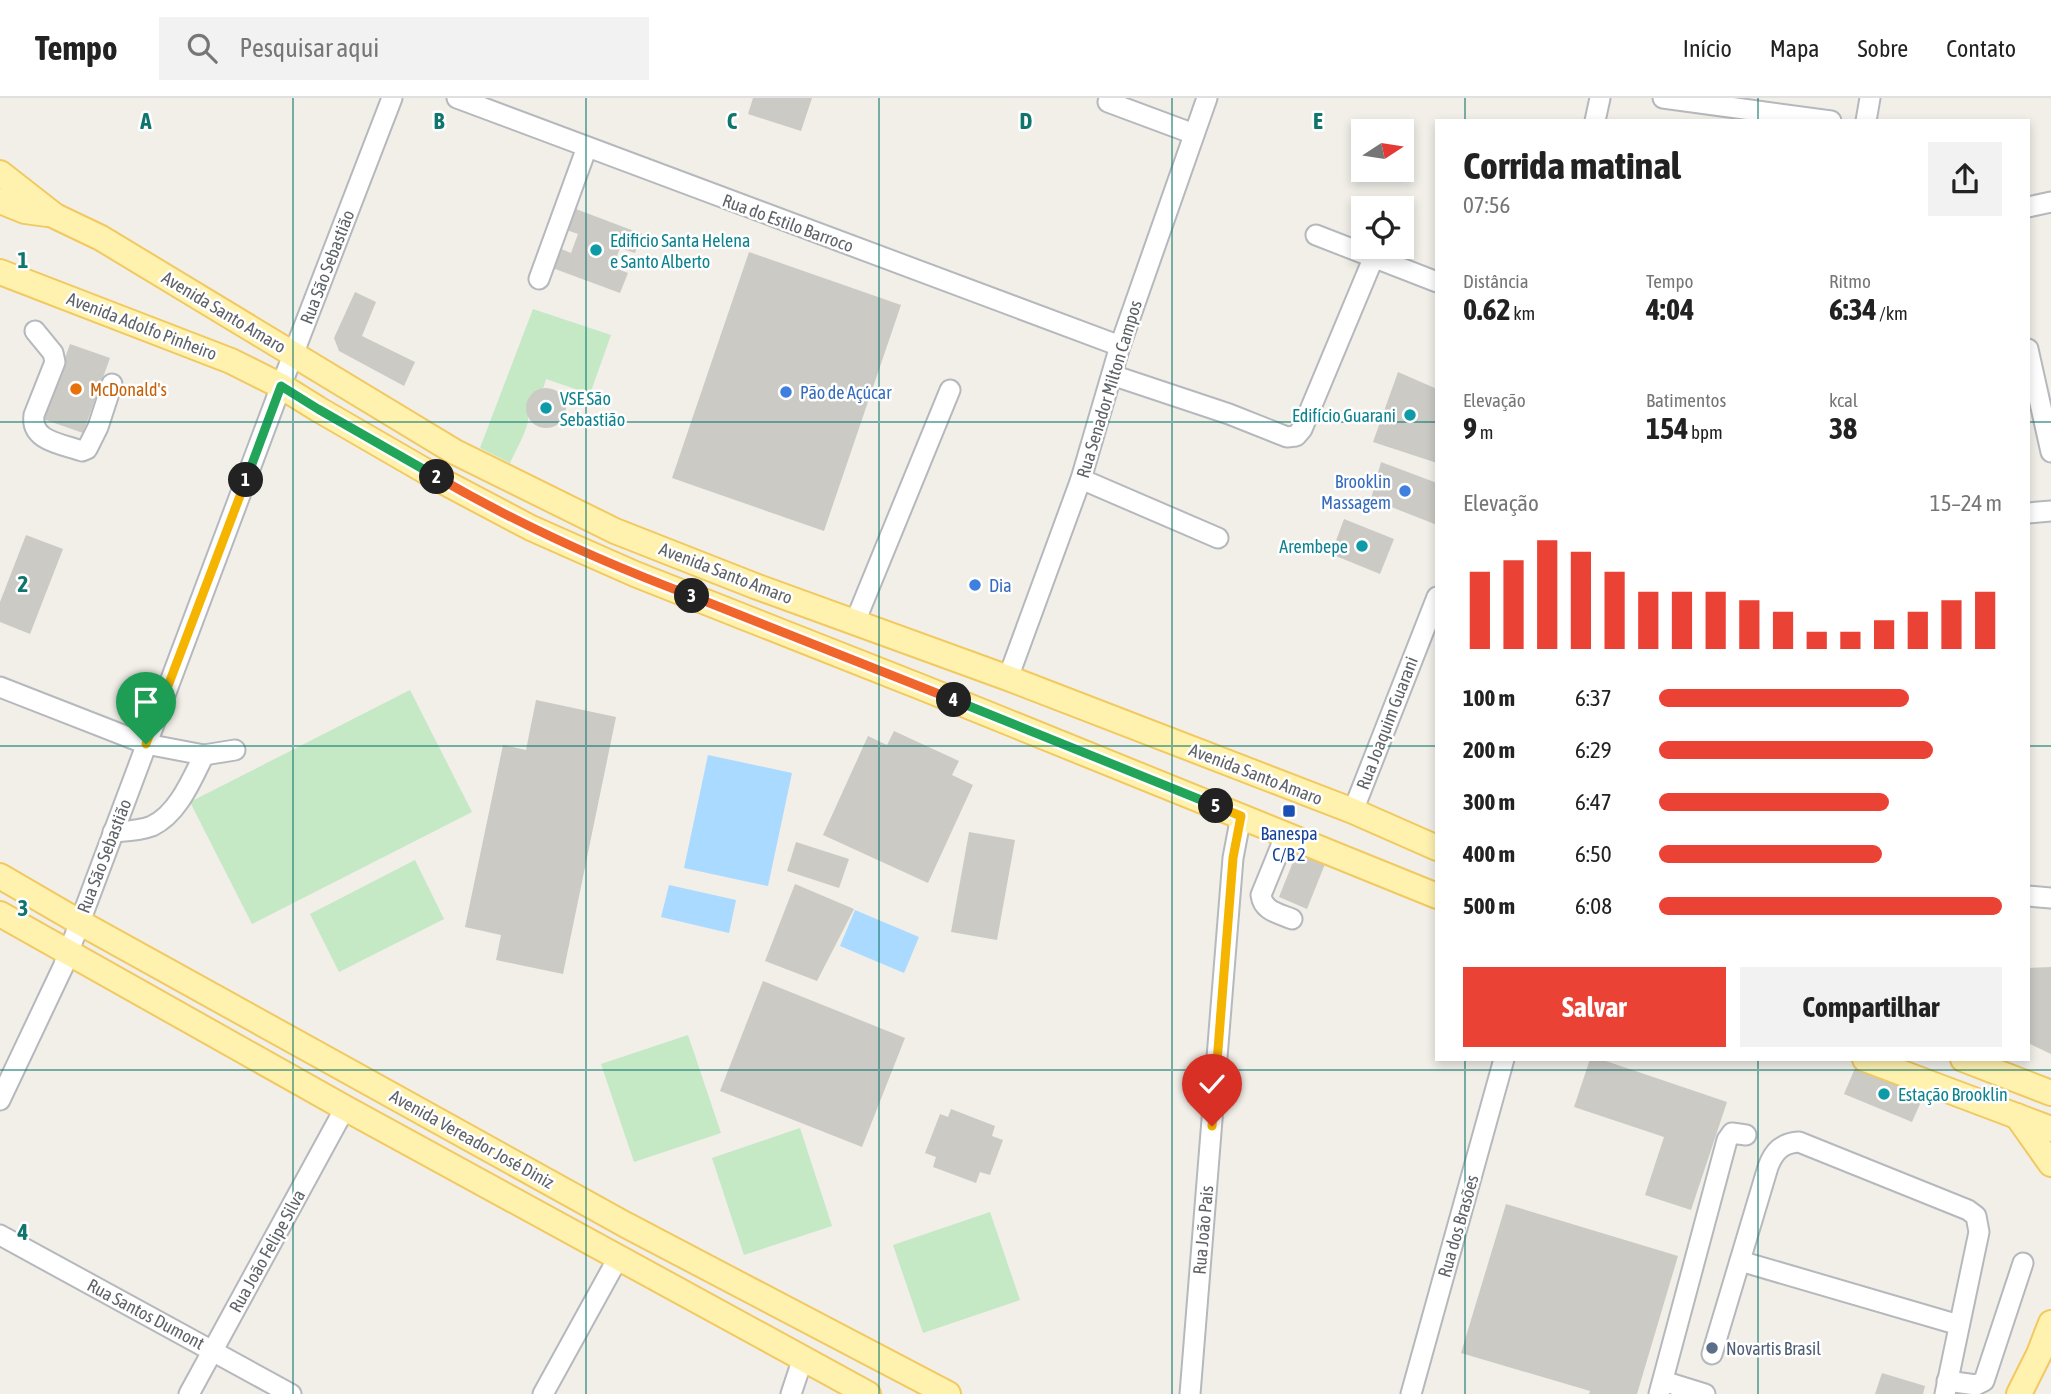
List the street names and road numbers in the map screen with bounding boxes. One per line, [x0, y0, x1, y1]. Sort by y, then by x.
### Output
street label: Rua do Estilo Barroco [720, 190, 856, 256]
street label: Rua São Sebastião [296, 207, 358, 327]
street label: Avenida Santo Amaro [158, 267, 290, 357]
street label: Avenida Adolfo Pinheiro [64, 288, 220, 364]
street label: Rua Senador Milton Campos [1072, 298, 1146, 480]
street label: Avenida Santo Amaro [656, 538, 796, 608]
street label: Rua Joaquim Guarani [1352, 654, 1422, 792]
street label: Avenida Santo Amaro [1186, 739, 1326, 809]
street label: Rua São Sebastião [73, 796, 135, 916]
street label: Avenida Vereador José Diniz [386, 1085, 558, 1193]
street label: Rua dos Brasões [1433, 1172, 1483, 1280]
street label: Rua João Pais [1189, 1185, 1217, 1275]
street label: Rua João Felipe Silva [225, 1186, 309, 1316]
street label: Rua Santos Dumont [84, 1274, 208, 1354]

